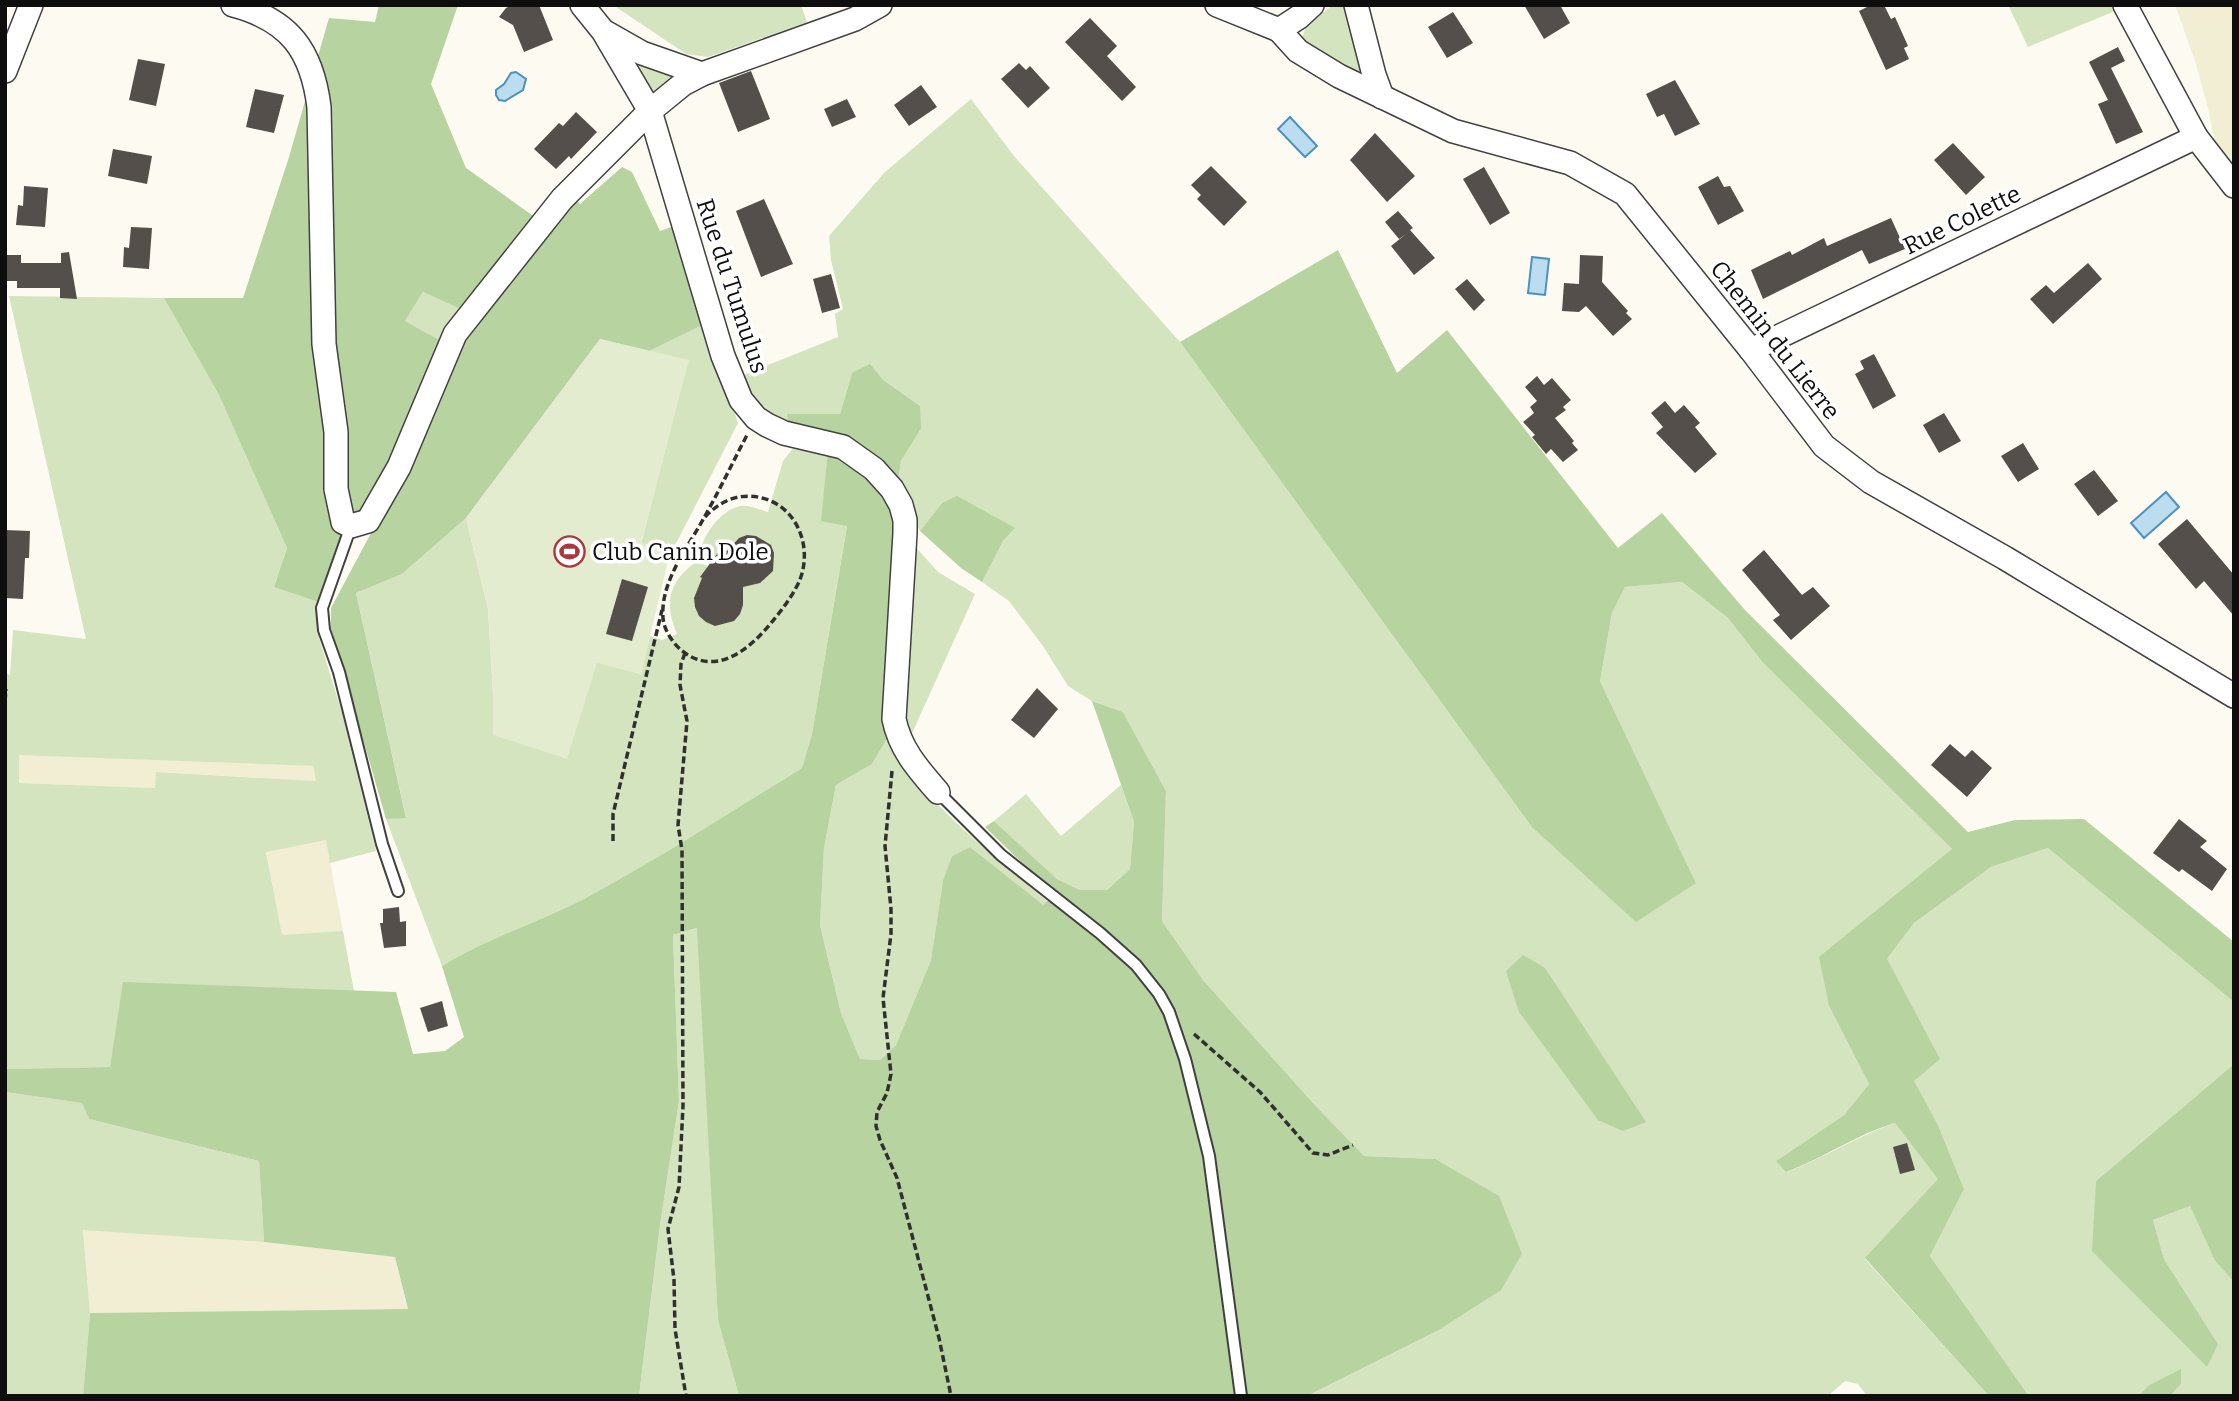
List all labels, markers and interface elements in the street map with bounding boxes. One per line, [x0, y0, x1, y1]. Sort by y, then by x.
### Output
street label: Rue Colette [1899, 180, 2025, 260]
street label: Rue du Tumulus [691, 195, 773, 377]
street label: Chemin du Lierre [1704, 255, 1846, 425]
sports icon: Club Canin Dole [552, 535, 586, 569]
place label: Club Canin Dole [592, 538, 769, 566]

